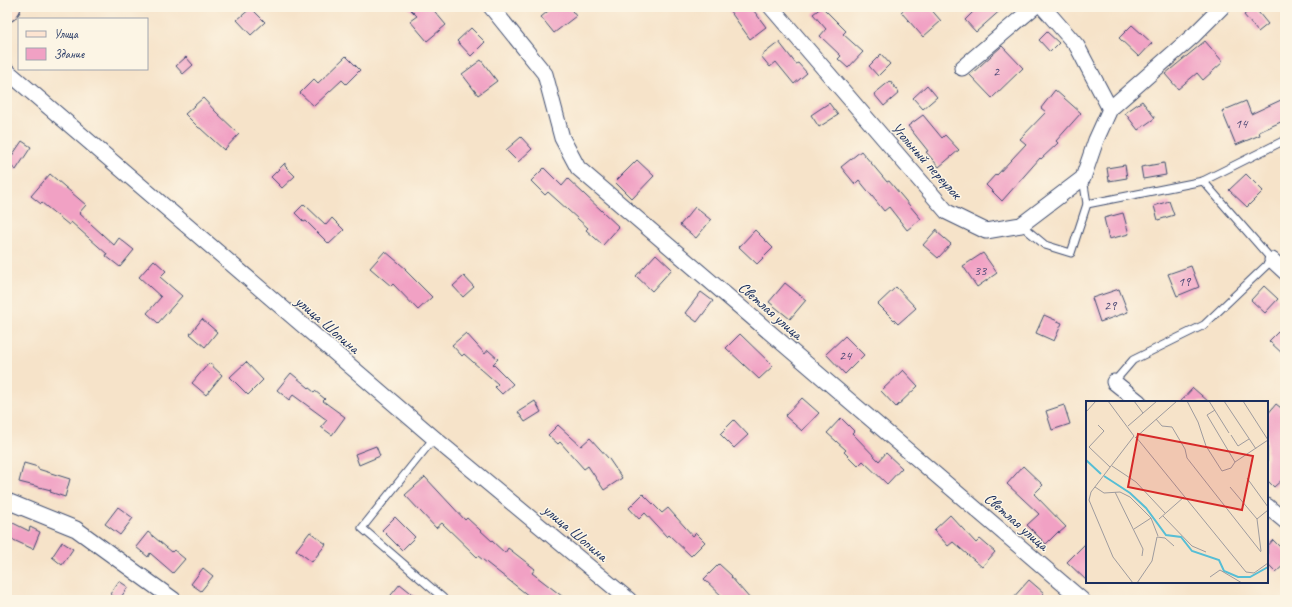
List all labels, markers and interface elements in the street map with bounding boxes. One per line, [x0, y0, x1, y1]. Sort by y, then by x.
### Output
legend [18, 18, 148, 70]
text: Улица [54, 26, 79, 42]
text: Здание [54, 46, 85, 62]
house number: 2 [993, 63, 1001, 80]
house number: 14 [1235, 115, 1249, 132]
street label: Угольный переулок [887, 118, 967, 205]
house number: 33 [974, 262, 988, 279]
house number: 19 [1178, 273, 1192, 290]
street label: Светлая улица [734, 277, 808, 345]
street label: улица Шопина [290, 291, 365, 359]
house number: 29 [1104, 297, 1118, 314]
house number: 24 [839, 347, 853, 364]
inset map [1086, 401, 1268, 583]
street label: Светлая улица [980, 488, 1054, 556]
street label: улица Шопина [538, 499, 613, 567]

